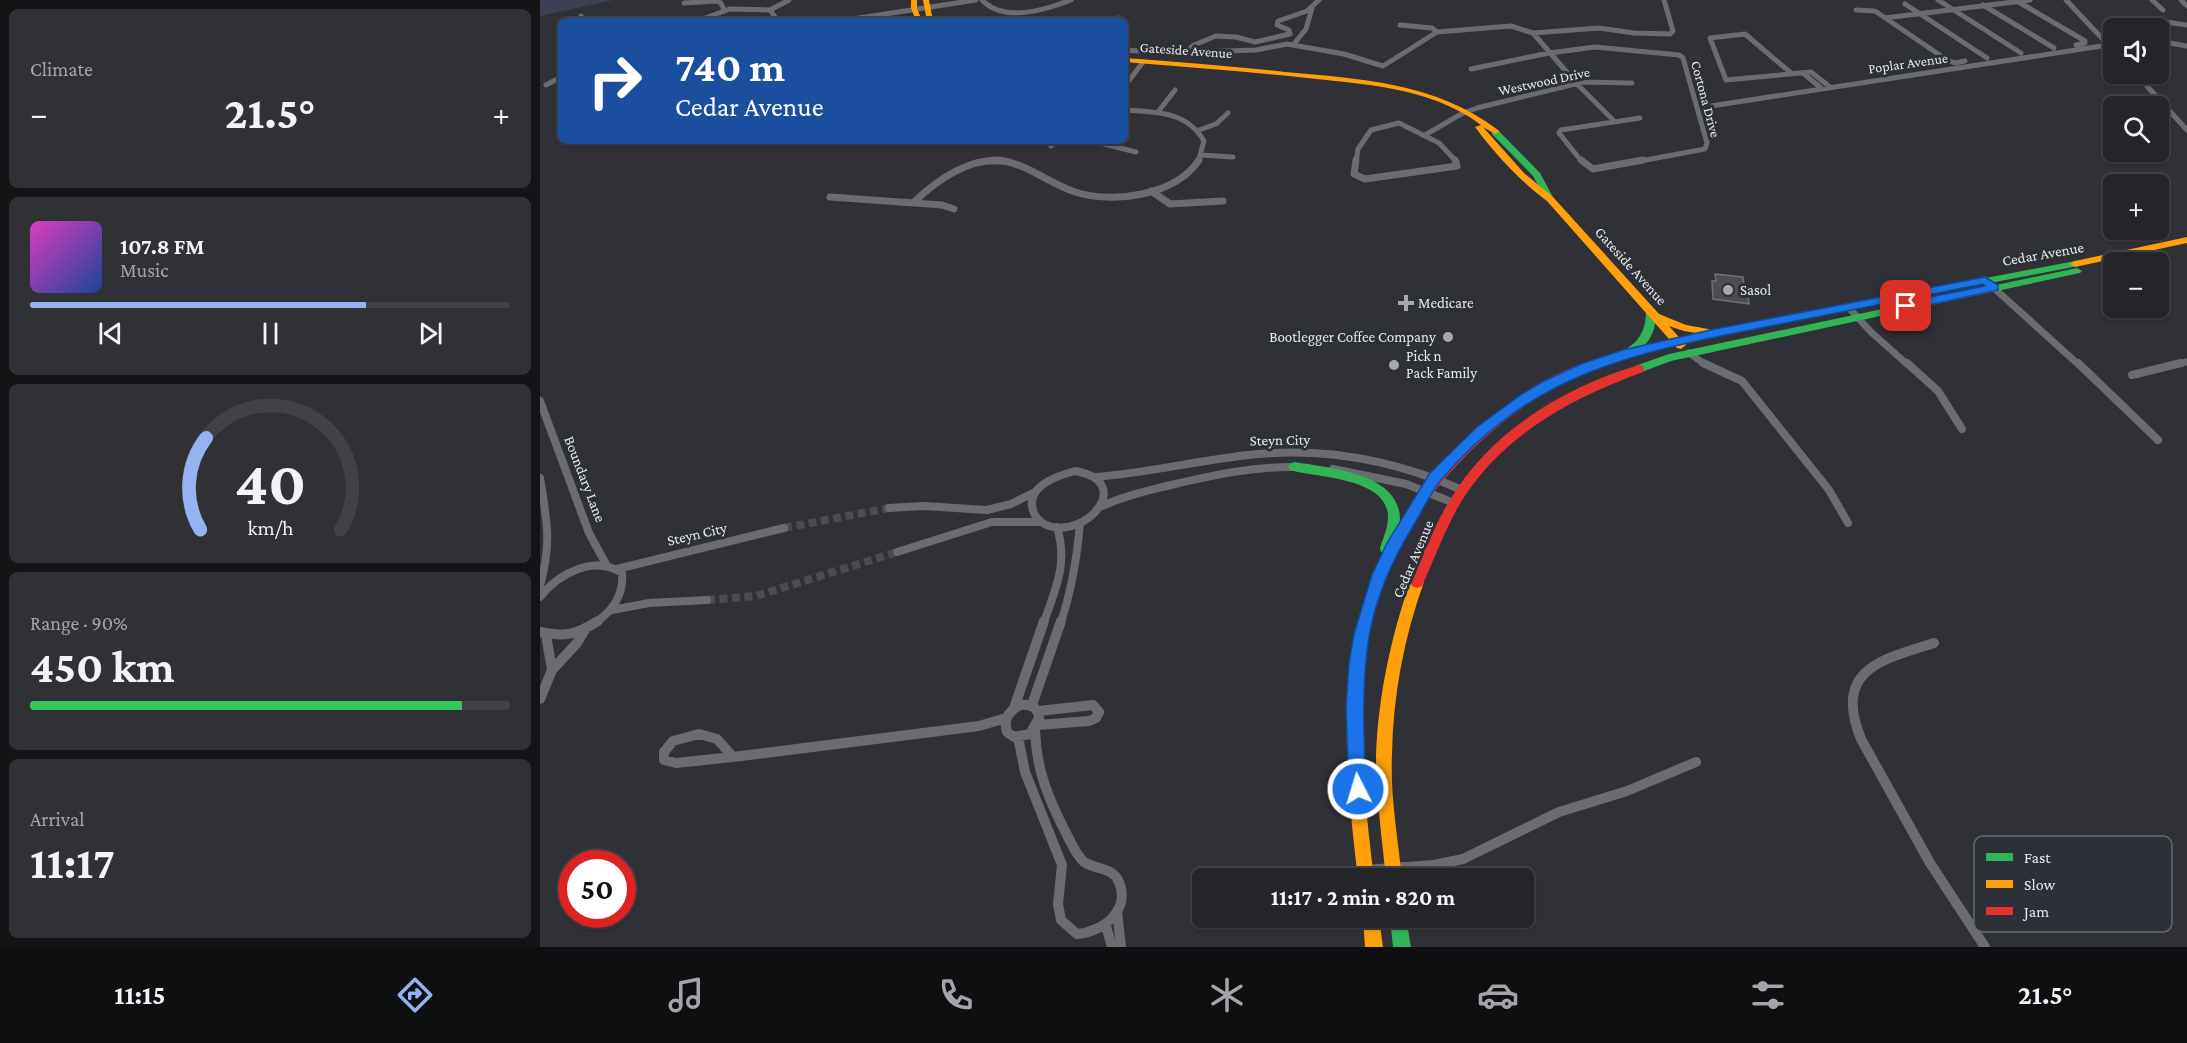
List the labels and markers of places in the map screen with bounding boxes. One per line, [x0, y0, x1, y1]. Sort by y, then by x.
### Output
pin [1880, 280, 1931, 331]
place label: Sasol [1740, 282, 1771, 298]
marker: Sasol [1721, 283, 1735, 297]
place label: Medicare [1418, 295, 1474, 311]
marker: Medicare [1399, 296, 1413, 310]
place label: Bootlegger Coffee Company [1269, 329, 1436, 346]
marker: Bootlegger Coffee Company [1441, 330, 1455, 344]
place label: Pick n Pack Family [1406, 348, 1477, 382]
marker: Pick n Pack Family [1387, 358, 1401, 372]

